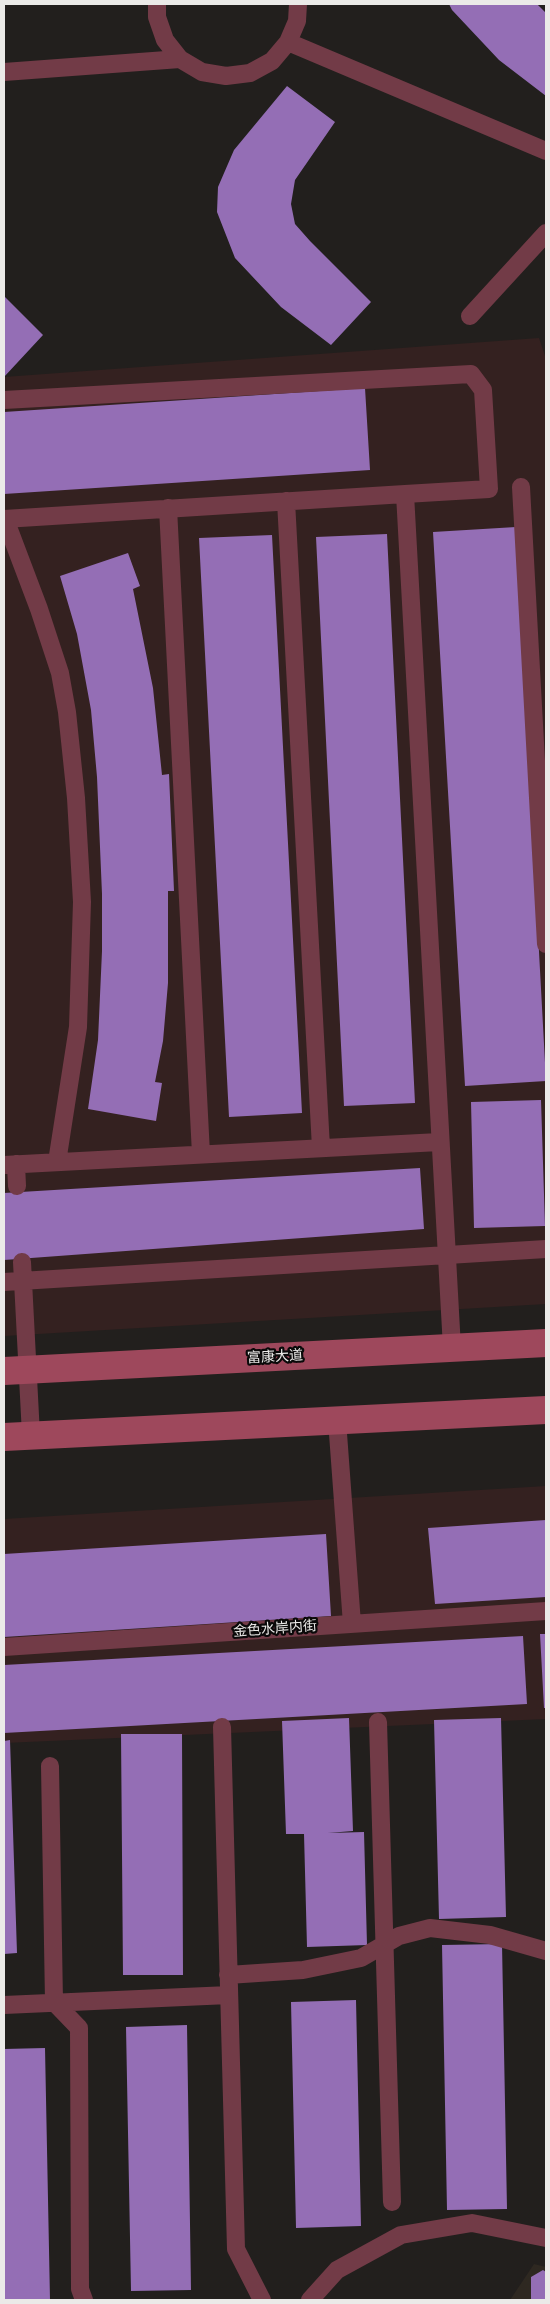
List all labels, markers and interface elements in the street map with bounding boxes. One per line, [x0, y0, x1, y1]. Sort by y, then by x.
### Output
street label: 富康大道 [247, 1347, 303, 1367]
street label: 金色水岸内街 [233, 1618, 317, 1640]

